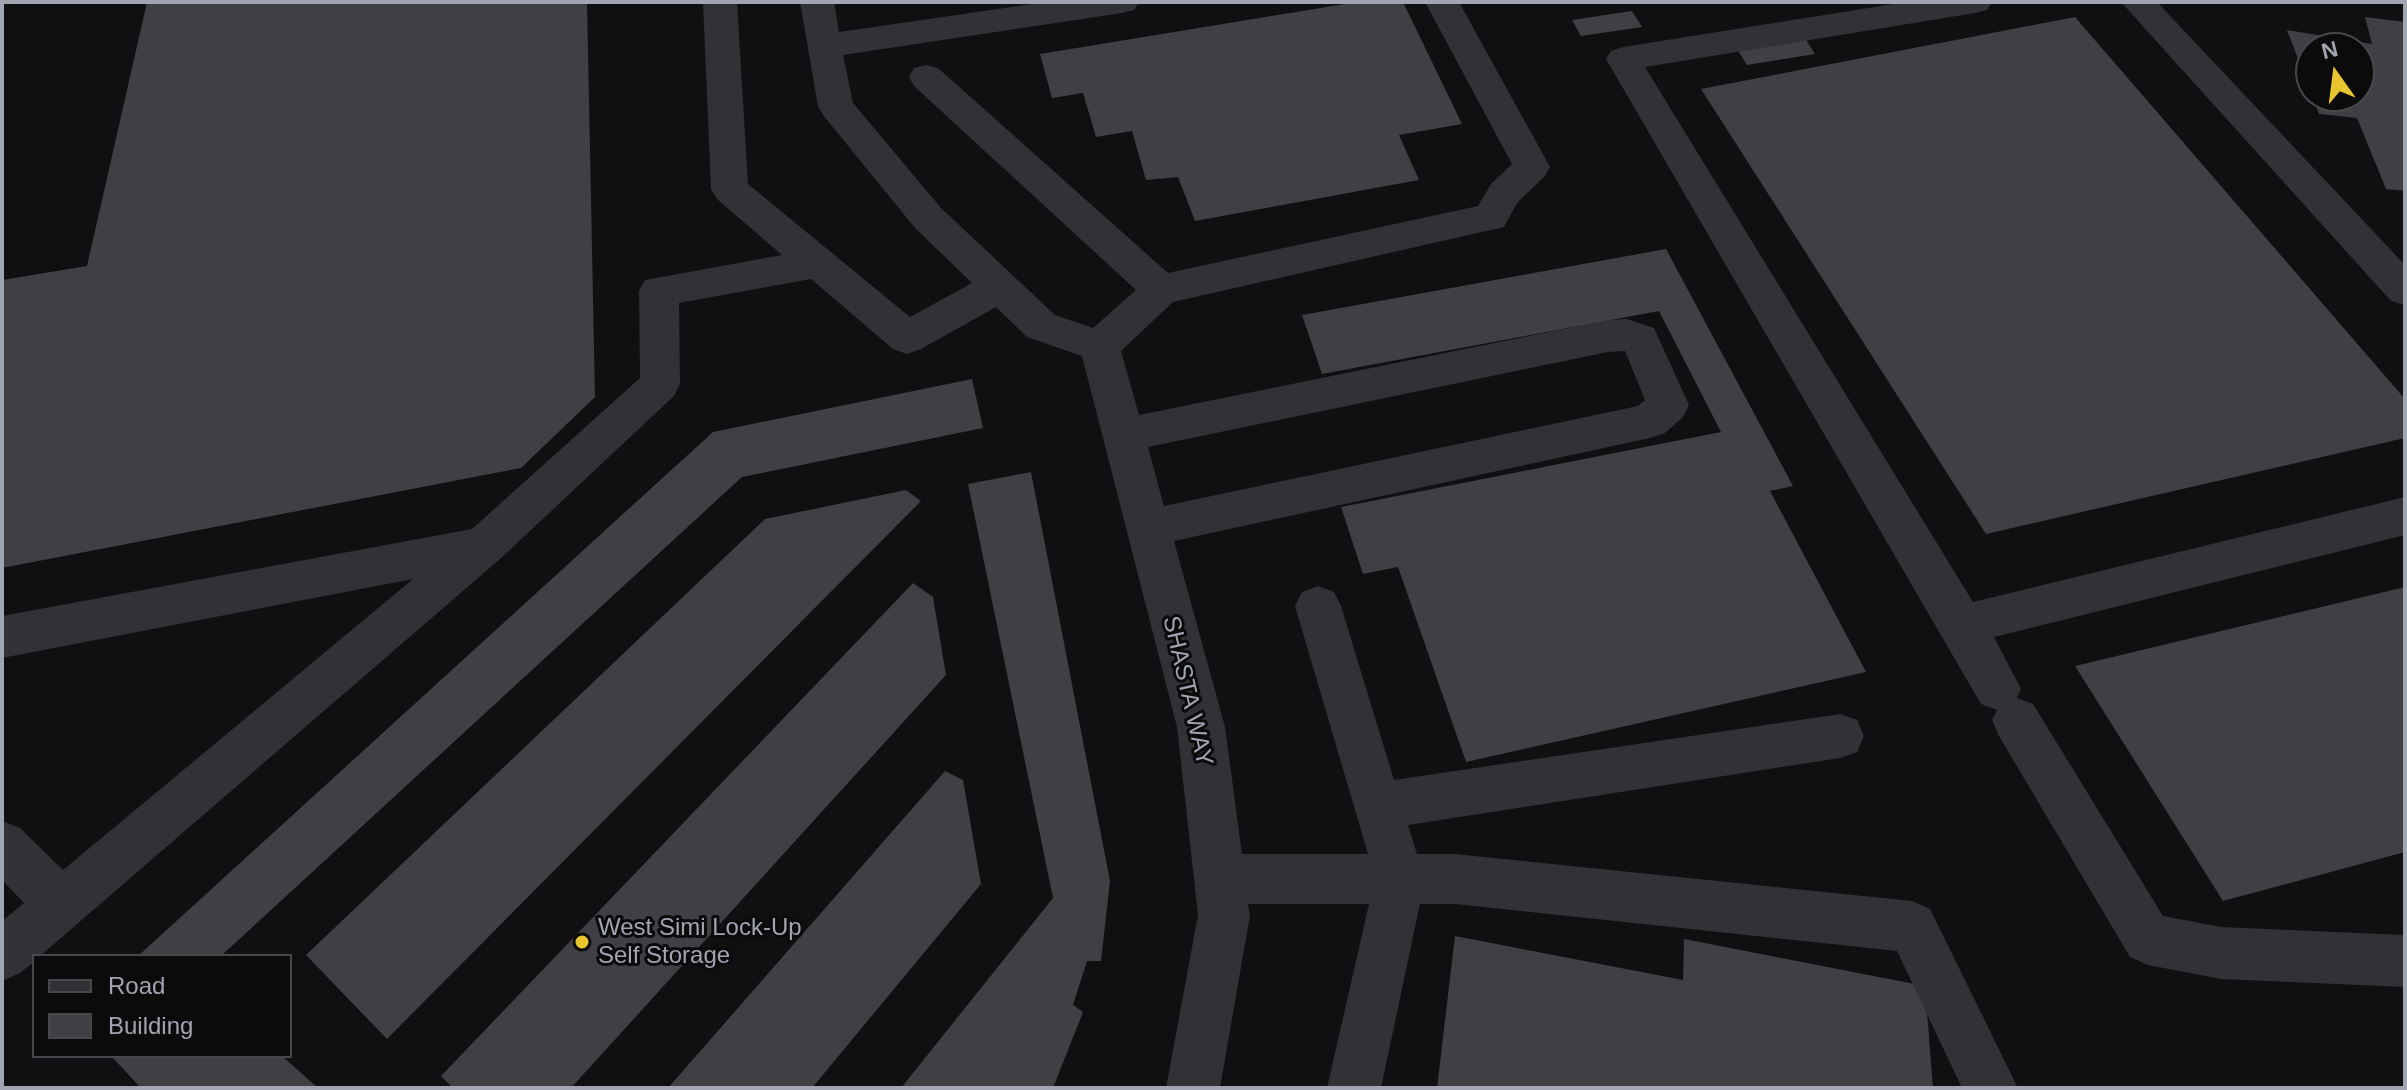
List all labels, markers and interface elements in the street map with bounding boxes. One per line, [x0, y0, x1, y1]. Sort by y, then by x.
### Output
north arrow [2295, 32, 2375, 112]
text: N [2319, 36, 2340, 64]
street label: SHASTA WAY [1156, 613, 1218, 769]
place label: West Simi Lock-Up Self Storage [598, 914, 802, 970]
marker: West Simi Lock-Up Self Storage [573, 933, 591, 951]
legend [32, 954, 292, 1058]
text: Road [108, 972, 165, 999]
text: Building [108, 1012, 193, 1039]

